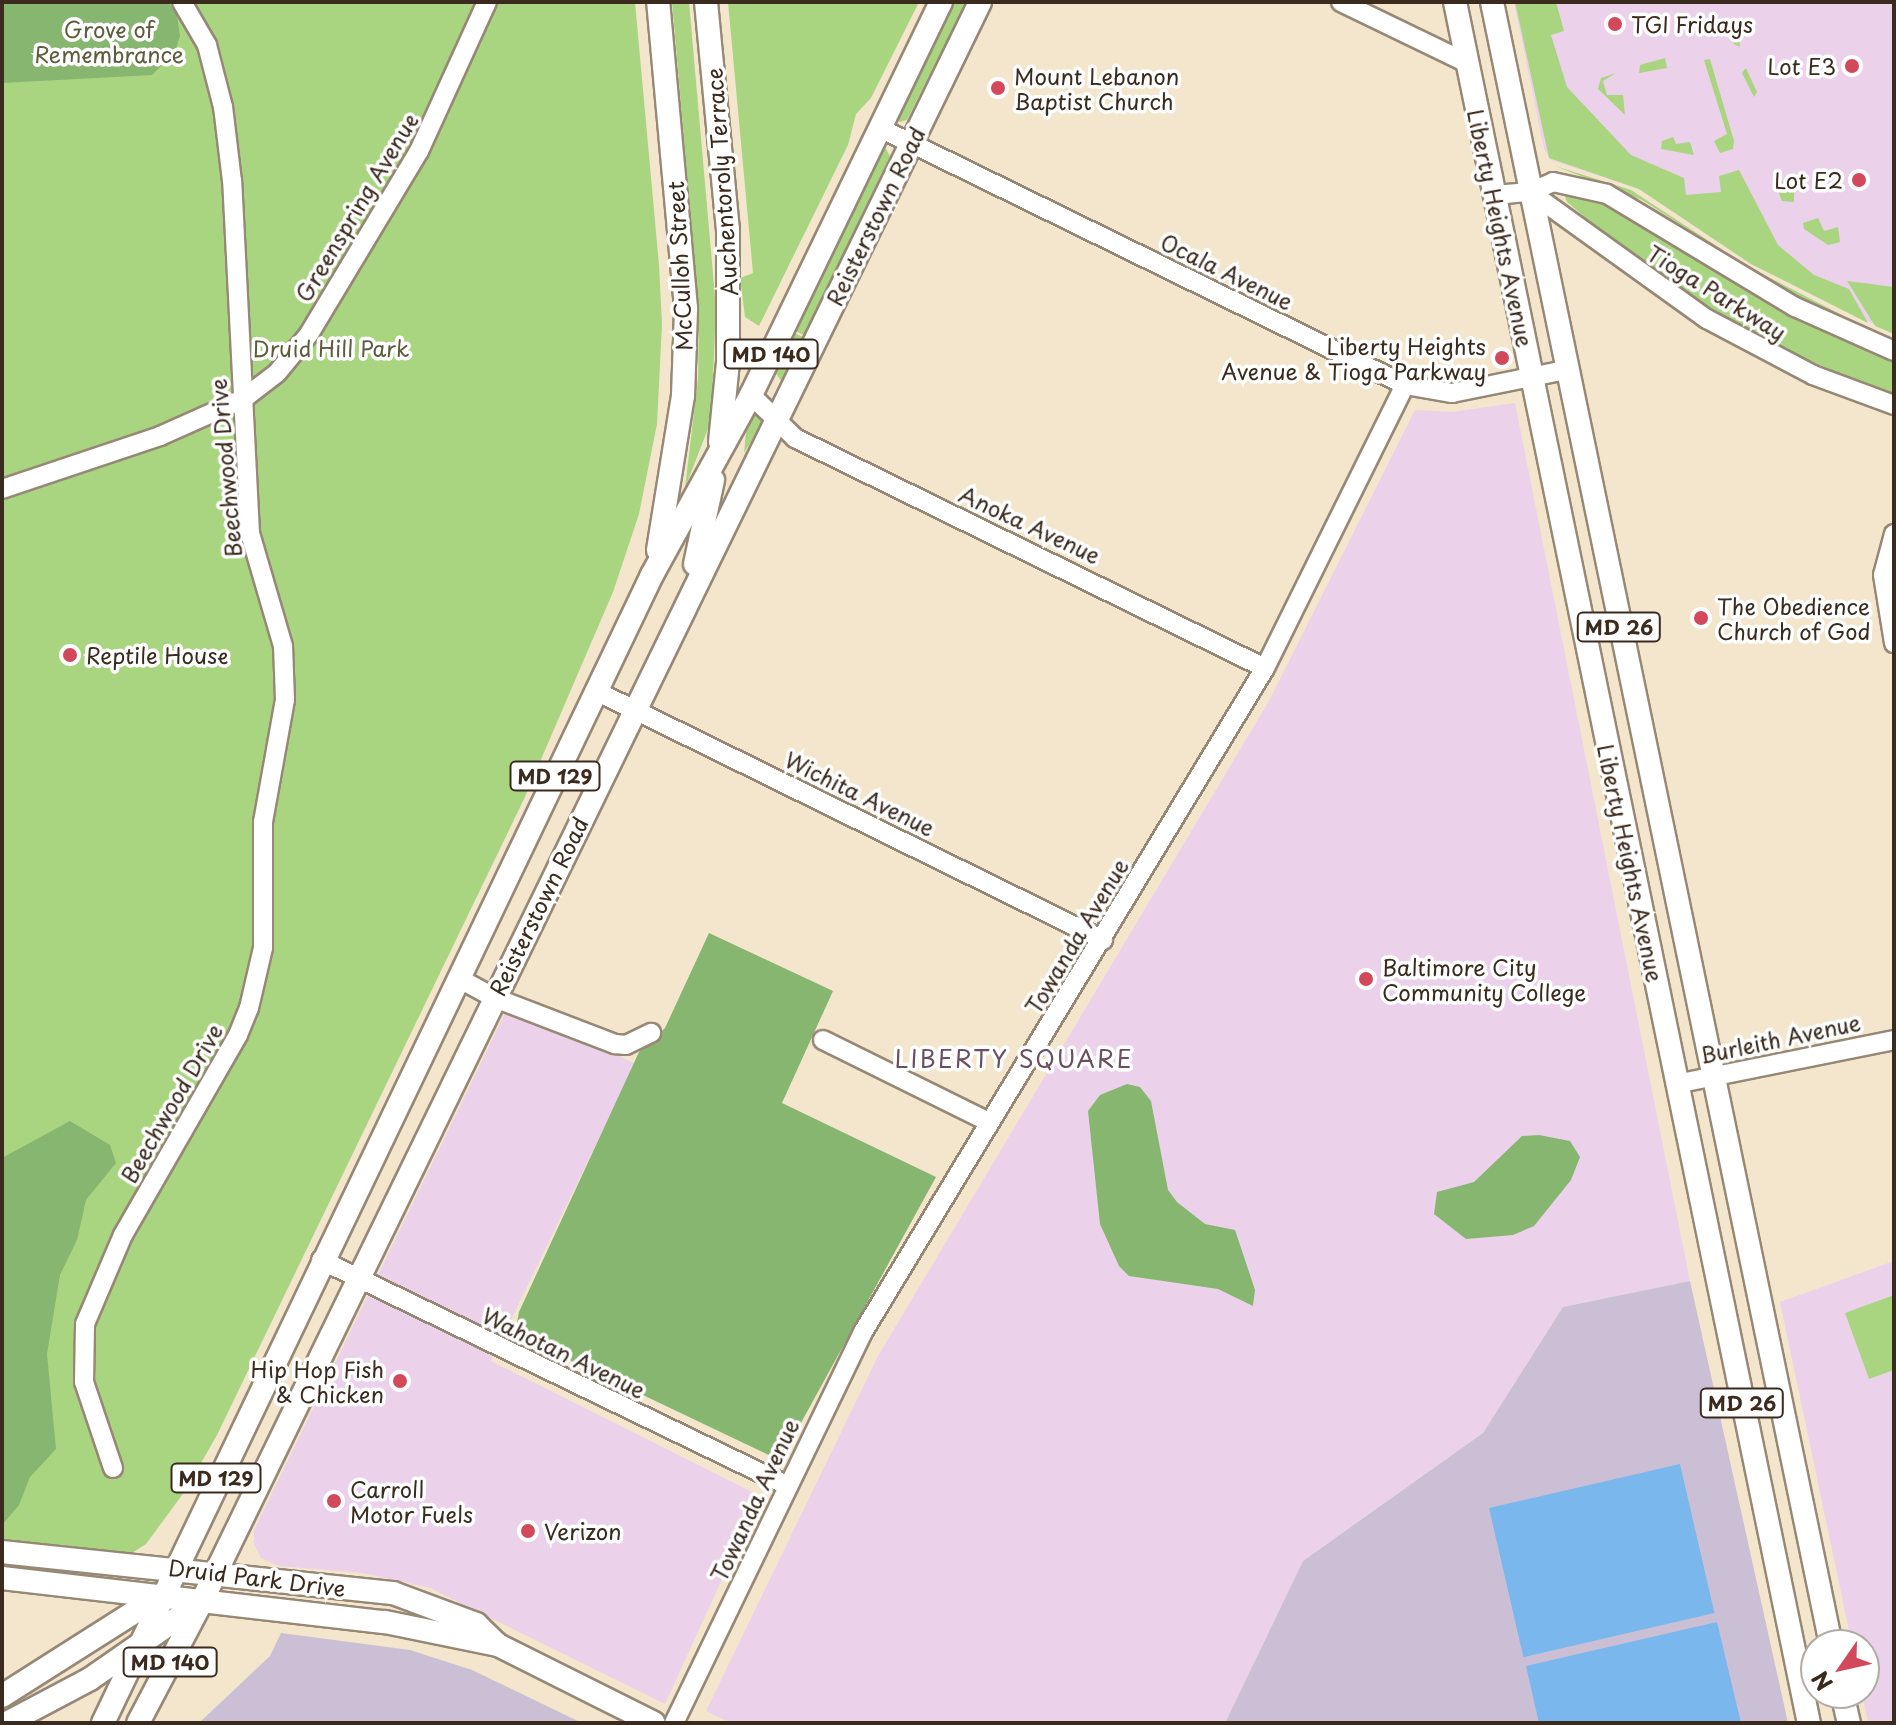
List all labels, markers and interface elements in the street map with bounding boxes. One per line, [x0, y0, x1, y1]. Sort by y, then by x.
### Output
place label: TGI Fridays [1631, 11, 1753, 37]
park label: Grove of Remembrance [34, 15, 184, 66]
marker: TGI Fridays [1606, 15, 1624, 33]
place label: Lot E3 [1767, 53, 1836, 79]
marker: Lot E3 [1843, 57, 1861, 75]
place label: Mount Lebanon Baptist Church [1014, 62, 1178, 114]
street label: Auchentoroly Terrace [700, 67, 742, 297]
marker: Mount Lebanon Baptist Church [989, 79, 1007, 97]
street label: Liberty Heights Avenue [1463, 106, 1539, 350]
street label: Greenspring Avenue [290, 108, 422, 306]
street label: Reisterstown Road [821, 123, 929, 309]
place label: Lot E2 [1773, 167, 1843, 193]
marker: Lot E2 [1850, 171, 1868, 189]
street label: McCulloh Street [661, 180, 697, 352]
street label: Ocala Avenue [1156, 227, 1298, 315]
street label: Tioga Parkway [1642, 239, 1792, 345]
place label: Liberty Heights Avenue & Tioga Parkway [1220, 332, 1486, 384]
park label: Druid Hill Park [252, 335, 410, 361]
road number: MD 140 [721, 338, 821, 370]
marker: Liberty Heights Avenue & Tioga Parkway [1493, 349, 1511, 367]
street label: Beechwood Drive [204, 377, 246, 559]
street label: Anoka Avenue [955, 480, 1105, 568]
place label: The Obedience Church of God [1717, 592, 1871, 644]
marker: The Obedience Church of God [1692, 609, 1710, 627]
road number: MD 26 [1575, 611, 1663, 643]
place label: Reptile House [86, 642, 230, 668]
marker: Reptile House [61, 646, 79, 664]
street label: Liberty Heights Avenue [1593, 741, 1669, 985]
street label: Wichita Avenue [781, 745, 939, 841]
road number: MD 129 [507, 760, 603, 792]
street label: Reisterstown Road [484, 813, 592, 999]
street label: Towanda Avenue [1019, 854, 1133, 1018]
place label: Baltimore City Community College [1382, 953, 1588, 1004]
marker: Baltimore City Community College [1357, 970, 1375, 988]
street label: Burleith Avenue [1696, 1008, 1864, 1068]
street label: Beechwood Drive [115, 1018, 227, 1188]
district label: LIBERTY SQUARE [894, 1045, 1134, 1073]
street label: Wahotan Avenue [478, 1301, 650, 1403]
place label: Hip Hop Fish & Chicken [249, 1355, 384, 1406]
marker: Hip Hop Fish & Chicken [391, 1372, 409, 1390]
road number: MD 26 [1698, 1387, 1786, 1419]
street label: Towanda Avenue [705, 1415, 803, 1585]
road number: MD 129 [168, 1462, 264, 1494]
place label: Carroll Motor Fuels [350, 1475, 474, 1526]
marker: Carroll Motor Fuels [325, 1492, 343, 1510]
place label: Verizon [544, 1518, 621, 1544]
marker: Verizon [519, 1522, 537, 1540]
street label: Druid Park Drive [167, 1553, 347, 1601]
north arrow [1800, 1629, 1880, 1709]
road number: MD 140 [120, 1646, 220, 1678]
text: N [1803, 1665, 1840, 1698]

